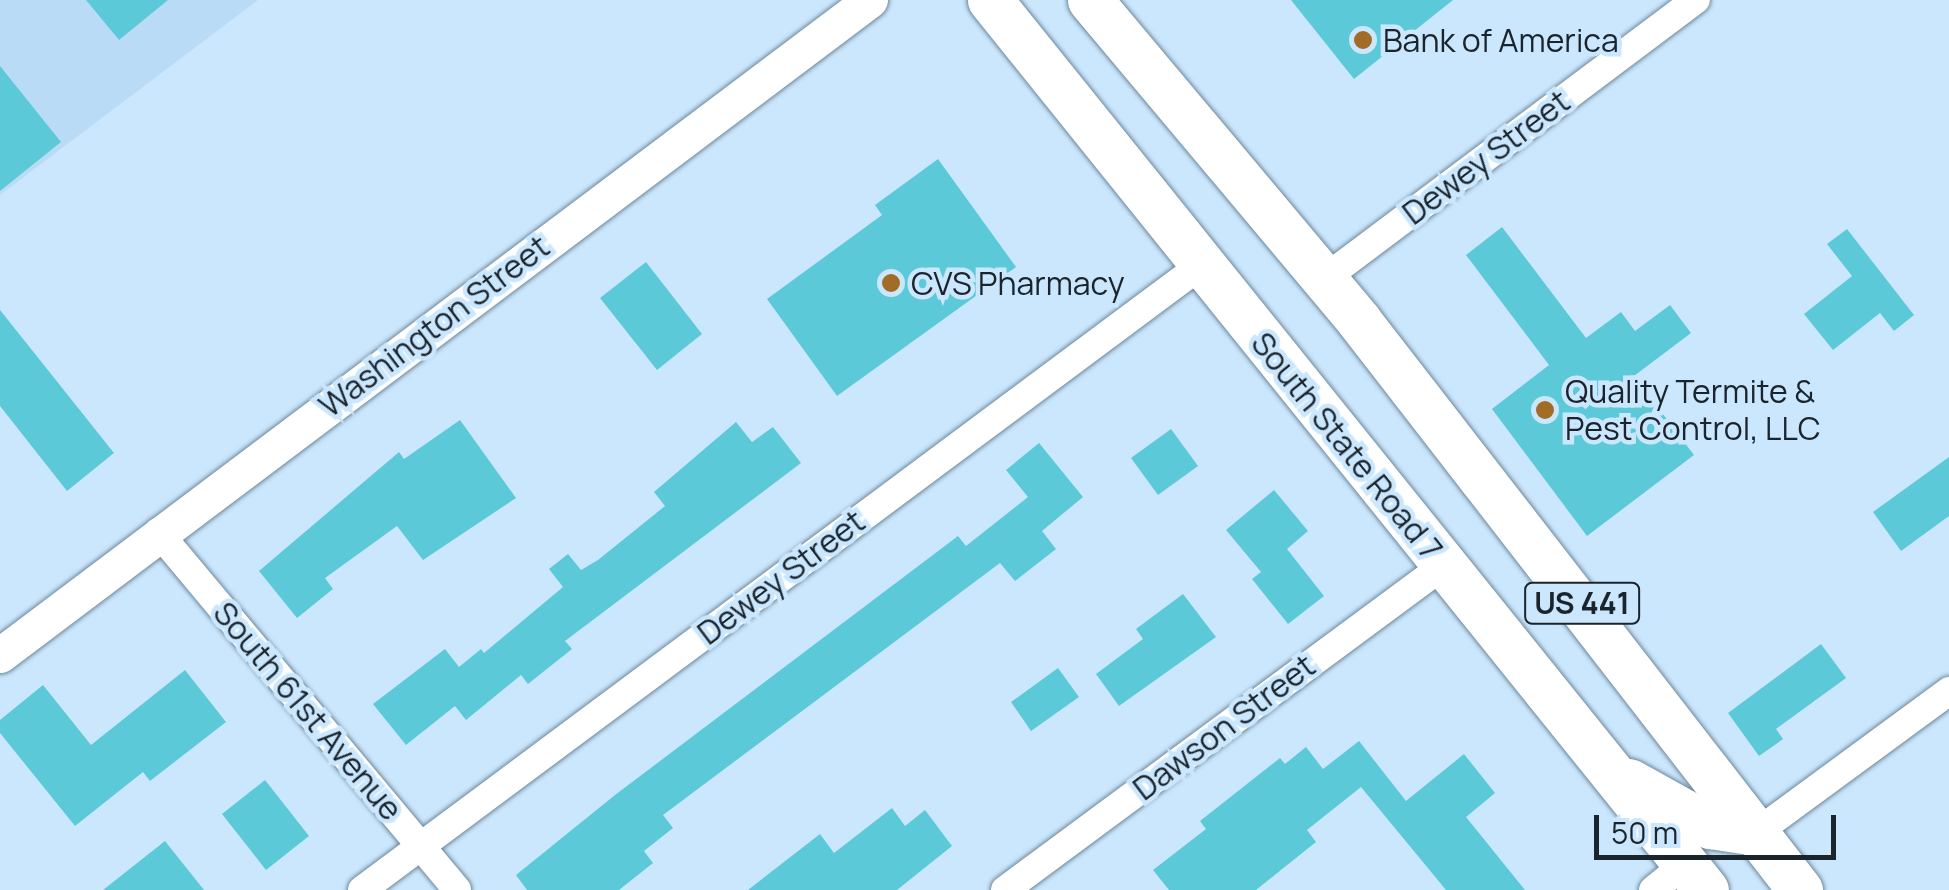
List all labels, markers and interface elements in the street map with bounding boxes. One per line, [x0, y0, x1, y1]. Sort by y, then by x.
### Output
place label: Bank of America [1383, 21, 1619, 59]
marker: Bank of America [1352, 29, 1374, 51]
street label: Dewey Street [1395, 82, 1577, 232]
street label: Washington Street [311, 227, 557, 425]
place label: CVS Pharmacy [911, 264, 1125, 302]
marker: CVS Pharmacy [880, 272, 902, 294]
street label: South State Road 7 [1243, 324, 1451, 568]
place label: Quality Termite & Pest Control, LLC [1565, 373, 1821, 448]
marker: Quality Termite & Pest Control, LLC [1534, 399, 1556, 421]
street label: Dewey Street [690, 502, 872, 652]
road number: US 441 [1522, 578, 1642, 628]
street label: South 61st Avenue [205, 594, 411, 828]
street label: Dawson Street [1126, 646, 1322, 808]
scale bar [1599, 795, 1842, 857]
text: 50 m [1611, 812, 1678, 853]

